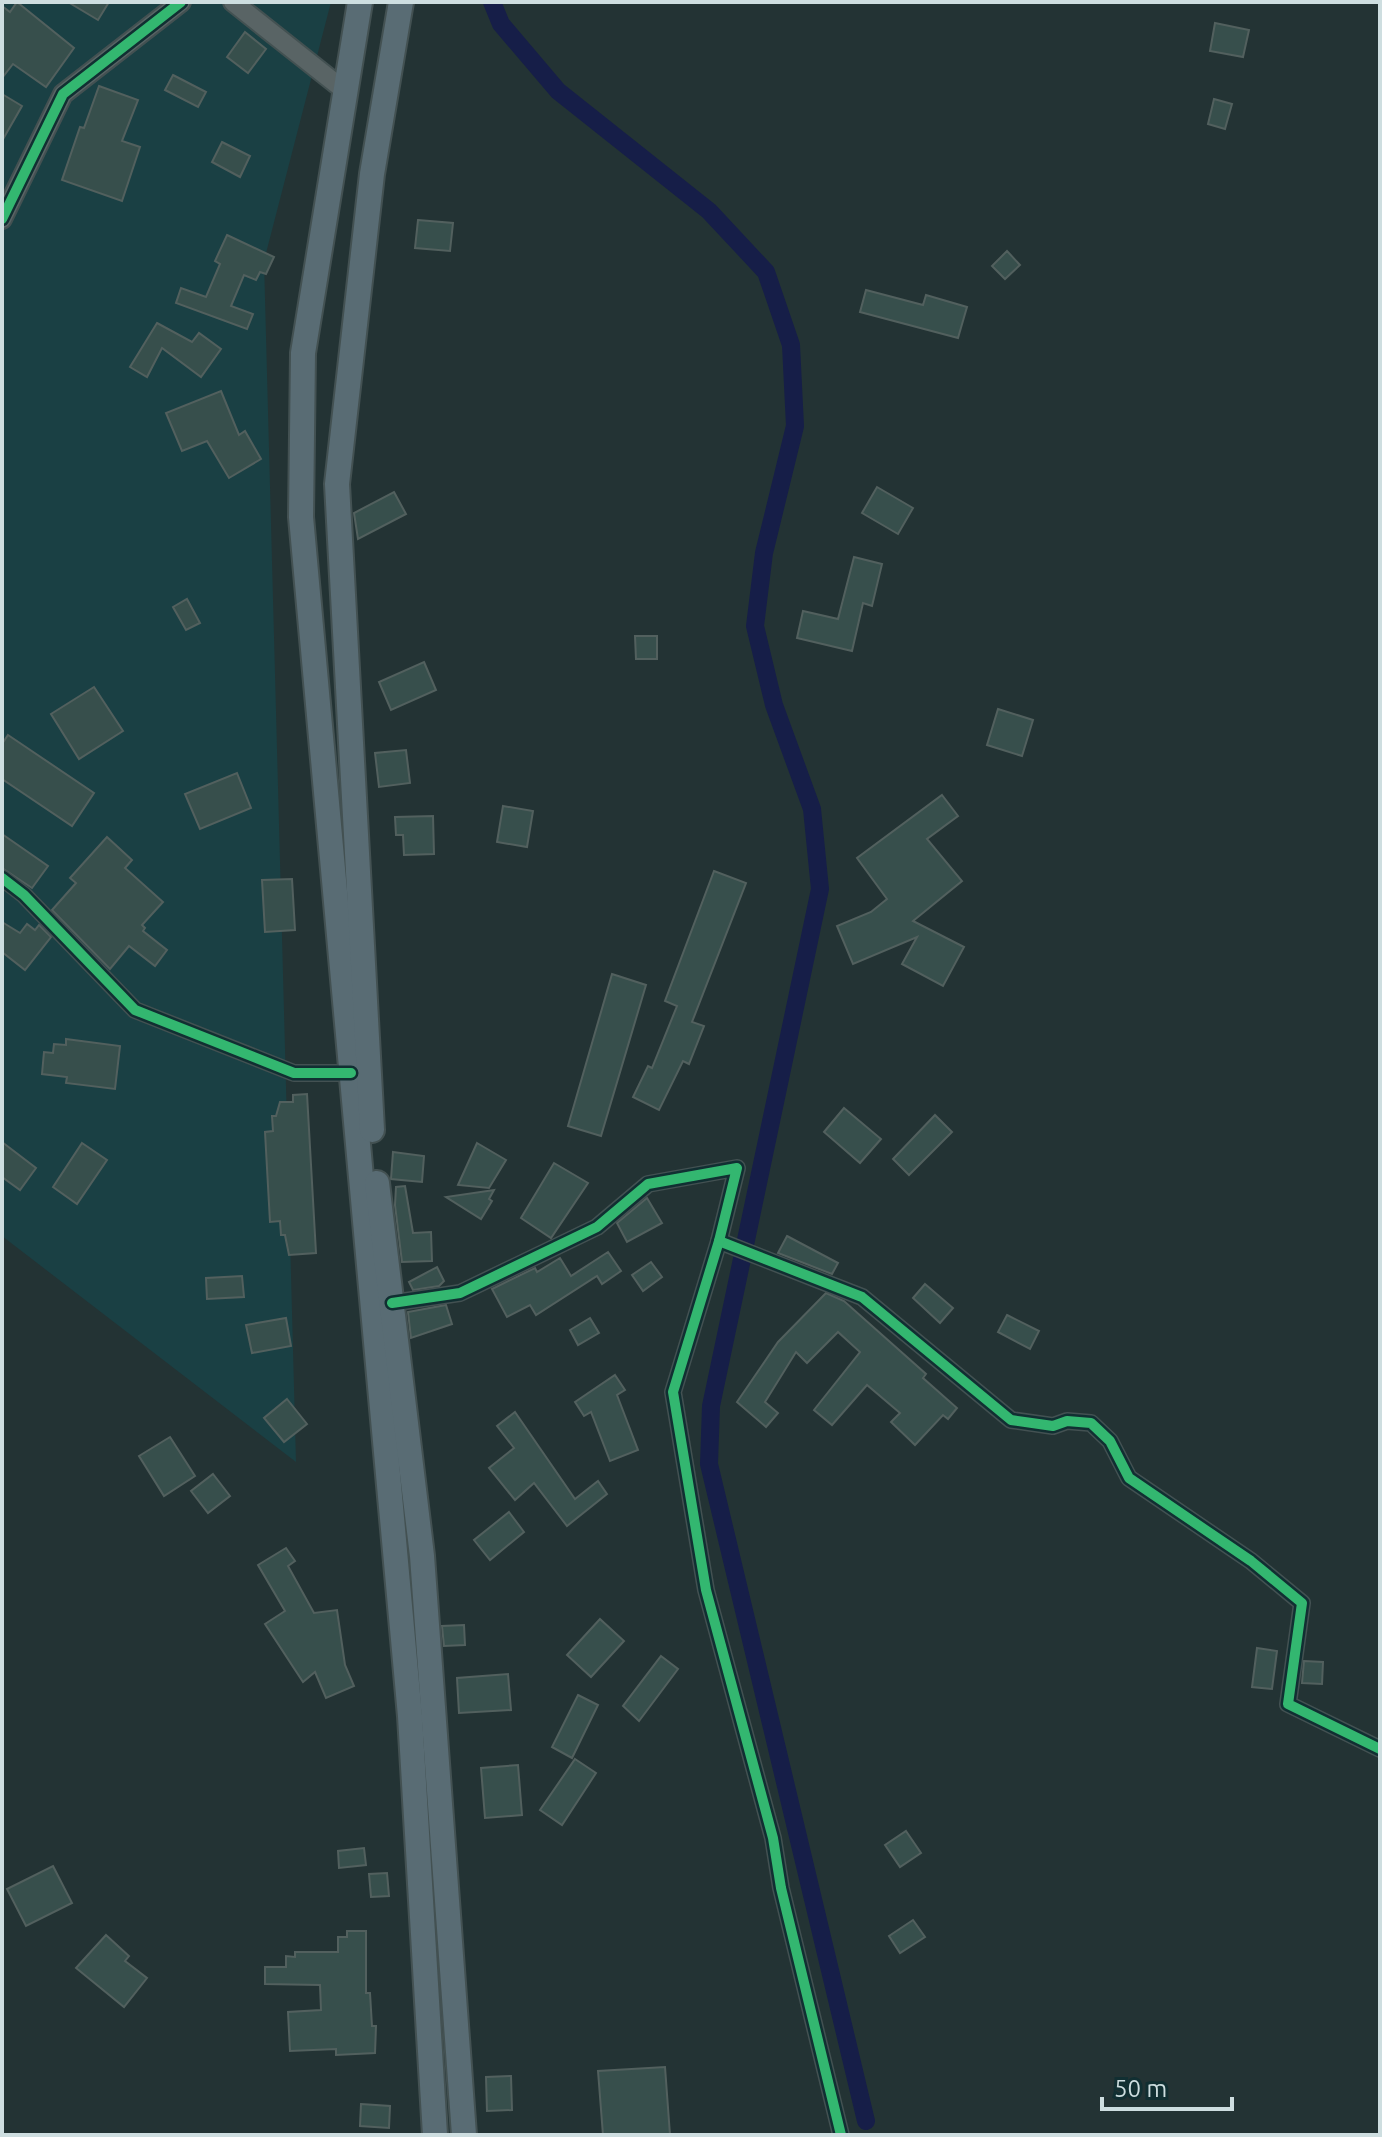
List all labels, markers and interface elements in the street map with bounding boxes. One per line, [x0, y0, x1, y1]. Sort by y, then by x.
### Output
scale bar [1102, 2061, 1232, 2111]
text: 50 m [1114, 2075, 1167, 2102]

